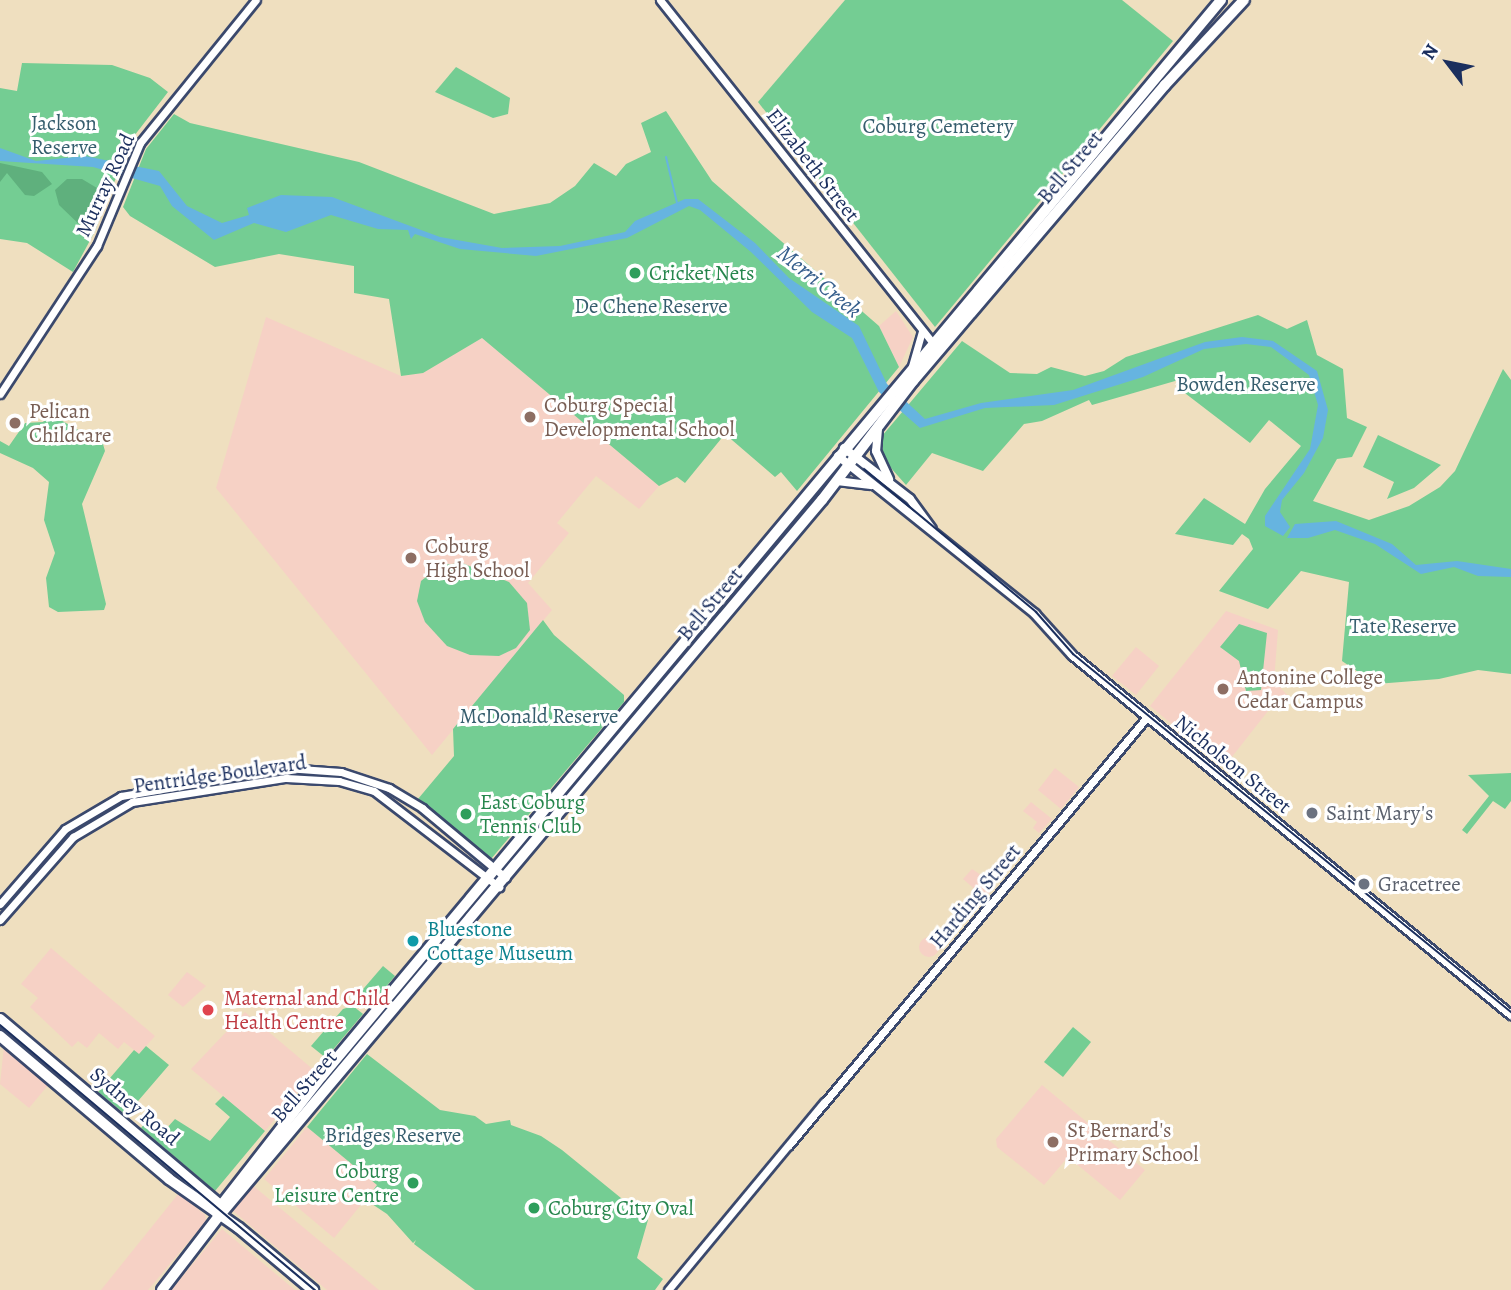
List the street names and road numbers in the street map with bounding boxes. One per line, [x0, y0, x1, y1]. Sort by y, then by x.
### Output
street label: Elizabeth Street [761, 103, 865, 227]
street label: Bell Street [1032, 125, 1108, 209]
street label: Murray Road [70, 129, 140, 241]
street label: Bell Street [672, 562, 748, 646]
street label: Nicholson Street [1170, 709, 1296, 819]
street label: Pentridge Boulevard [132, 749, 308, 799]
street label: Harding Street [924, 839, 1026, 953]
street label: Bell Street [266, 1045, 342, 1127]
street label: Sydney Road [85, 1061, 185, 1151]

